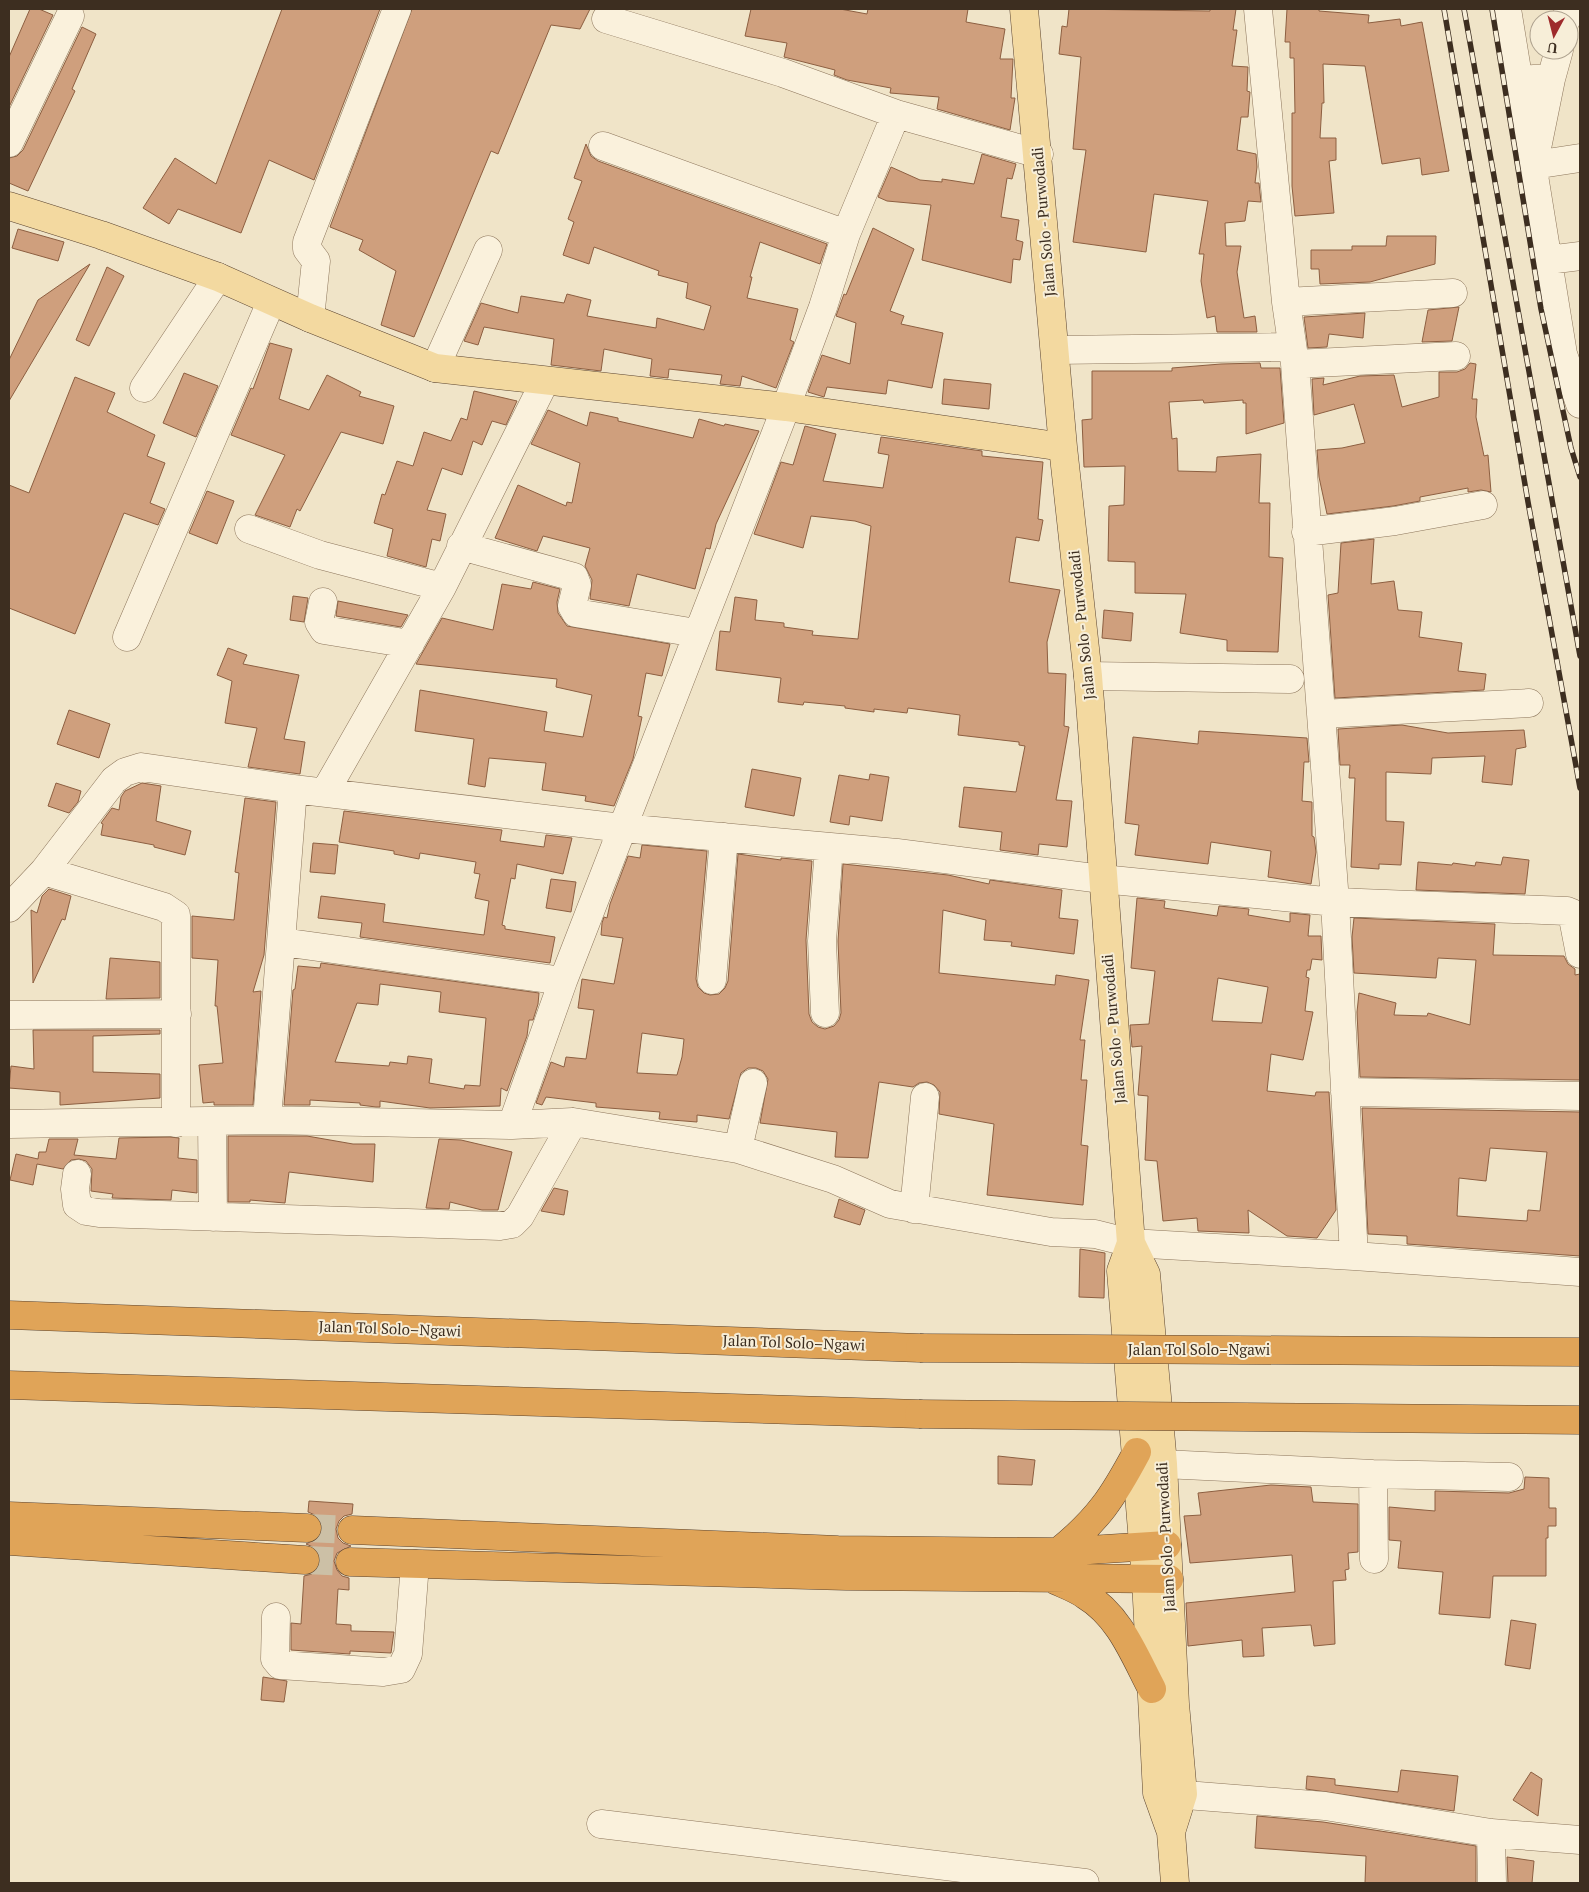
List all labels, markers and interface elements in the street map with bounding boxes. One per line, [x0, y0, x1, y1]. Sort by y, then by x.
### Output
north arrow [1529, 10, 1579, 60]
text: U [1546, 38, 1558, 58]
street label: Jalan Solo - Purwodadi [1026, 146, 1060, 298]
street label: Jalan Solo - Purwodadi [1063, 549, 1099, 701]
street label: Jalan Solo - Purwodadi [1096, 953, 1130, 1105]
street label: Jalan Tol Solo–Ngawi [318, 1316, 462, 1340]
street label: Jalan Tol Solo–Ngawi [722, 1330, 866, 1354]
street label: Jalan Tol Solo–Ngawi [1128, 1339, 1270, 1359]
street label: Jalan Solo - Purwodadi [1151, 1462, 1179, 1613]

